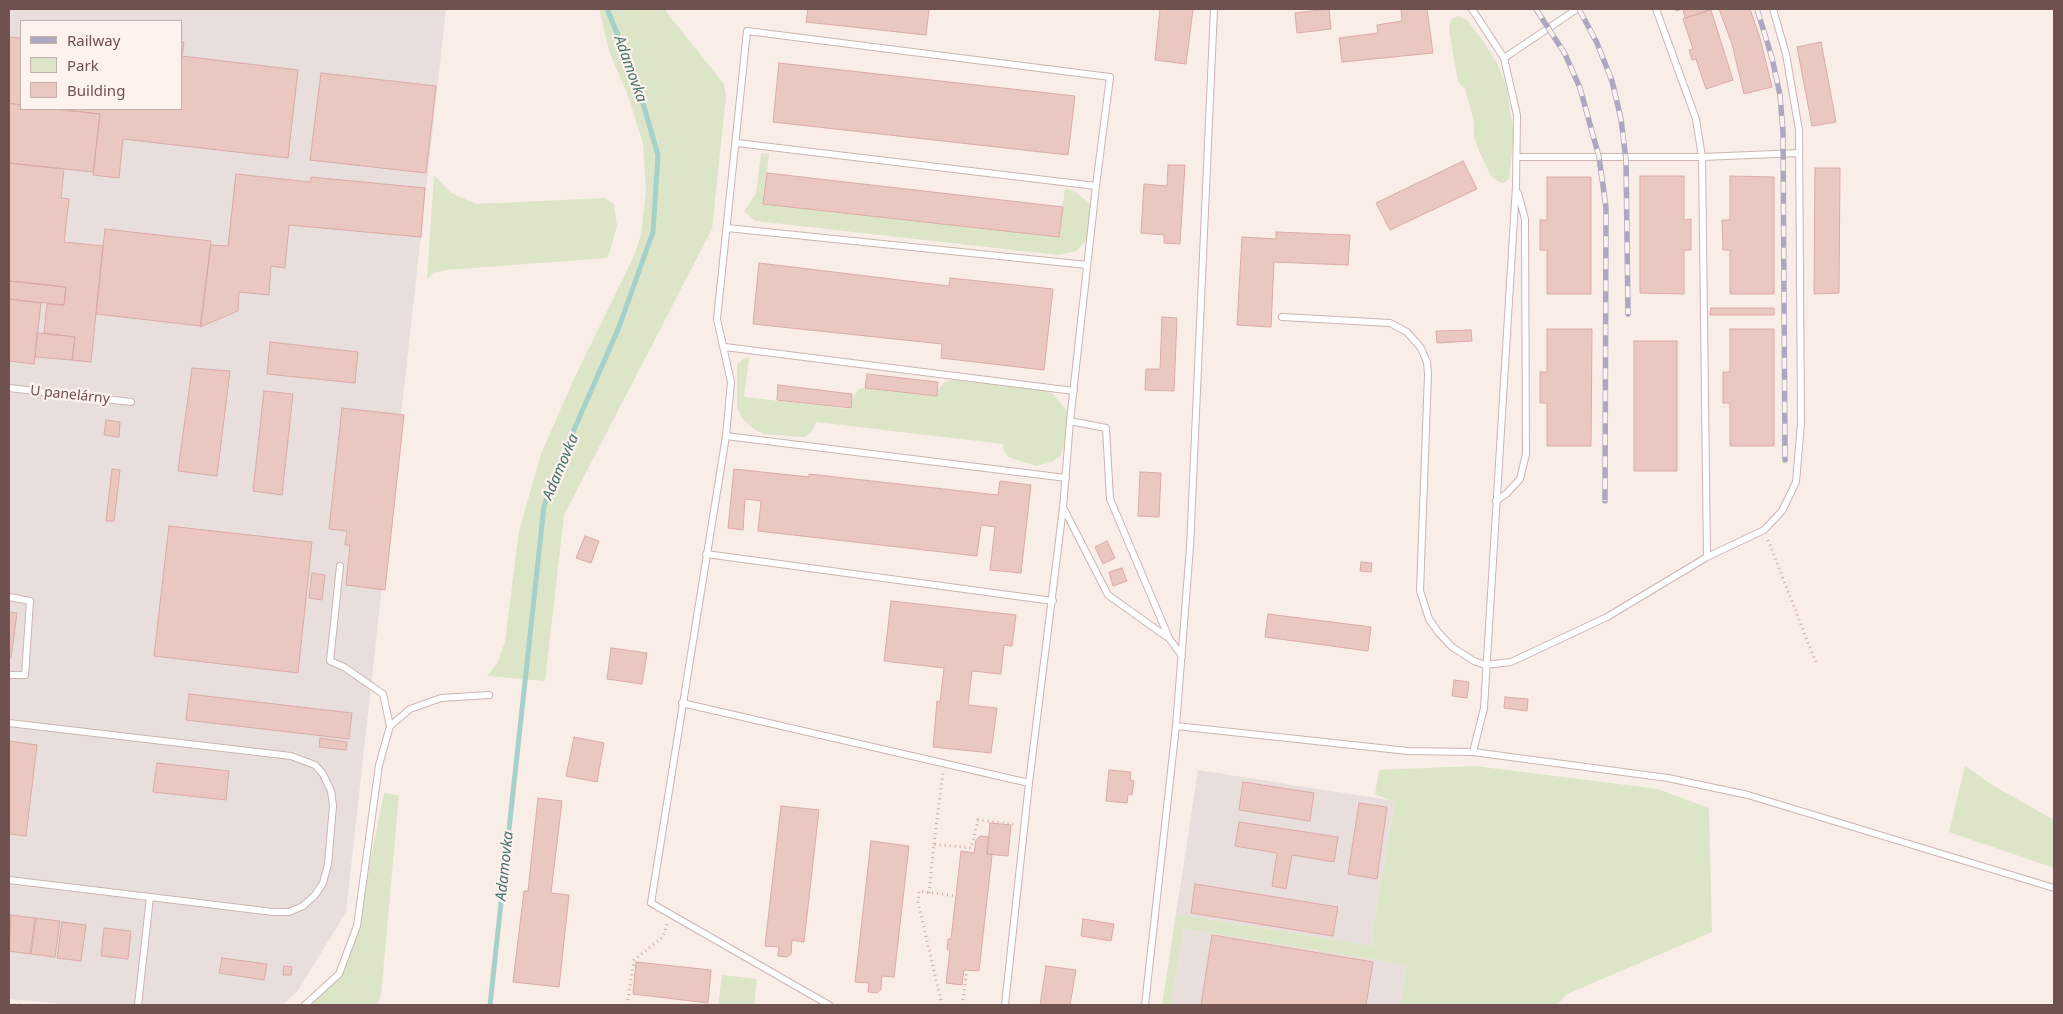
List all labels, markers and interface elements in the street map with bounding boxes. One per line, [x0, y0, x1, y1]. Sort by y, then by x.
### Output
legend [20, 20, 182, 110]
text: Railway [67, 30, 120, 50]
water label: Adamovka [610, 33, 650, 105]
text: Park [67, 55, 99, 75]
text: Building [67, 80, 125, 100]
street label: U panelárny [29, 382, 111, 408]
water label: Adamovka [539, 431, 583, 503]
water label: Adamovka [492, 830, 518, 902]

